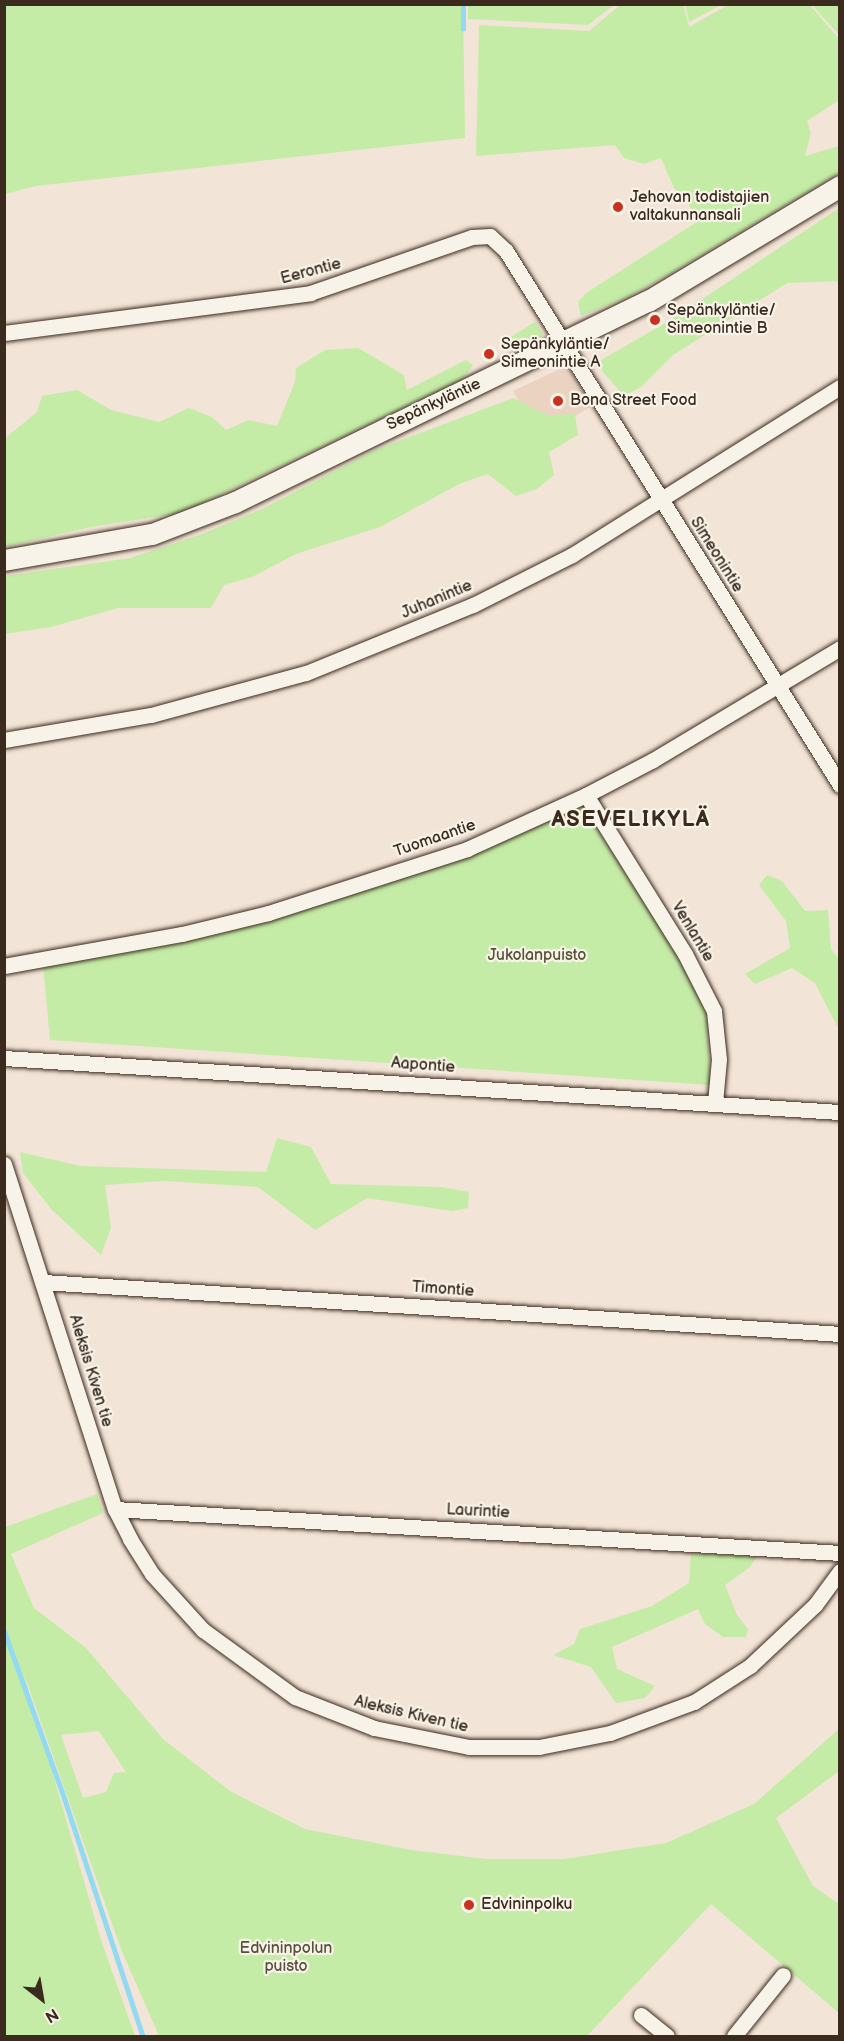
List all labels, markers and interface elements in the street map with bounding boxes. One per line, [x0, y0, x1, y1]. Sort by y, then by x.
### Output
place label: Jehovan todistajien valtakunnansali [630, 188, 769, 226]
marker: Jehovan todistajien valtakunnansali [611, 200, 625, 214]
street label: Eerontie [279, 255, 343, 289]
place label: Sepänkyläntie/ Simeonintie B [667, 301, 776, 339]
marker: Sepänkyläntie/ Simeonintie B [648, 313, 662, 327]
place label: Sepänkyläntie/ Simeonintie A [501, 335, 610, 373]
marker: Sepänkyläntie/ Simeonintie A [482, 347, 496, 361]
street label: Sepänkyläntie [384, 375, 484, 435]
place label: Bona Street Food [570, 391, 697, 411]
marker: Bona Street Food [551, 394, 565, 408]
street label: Simeonintie [685, 514, 747, 596]
street label: Juhanintie [399, 576, 475, 624]
district label: ASEVELIKYLÄ [552, 807, 710, 833]
street label: Tuomaantie [392, 816, 478, 862]
street label: Venlantie [667, 898, 717, 966]
park label: Jukolanpuisto [488, 946, 586, 966]
street label: Aapontie [390, 1054, 456, 1078]
street label: Timontie [411, 1278, 475, 1302]
street label: Aleksis Kiven tie [64, 1313, 116, 1429]
street label: Laurintie [446, 1501, 510, 1523]
street label: Aleksis Kiven tie [352, 1693, 470, 1737]
place label: Edvininpolku [481, 1895, 573, 1915]
marker: Edvininpolku [462, 1898, 476, 1912]
park label: Edvininpolun puisto [240, 1939, 332, 1977]
north arrow [12, 1969, 72, 2029]
text: N [41, 2004, 62, 2026]

